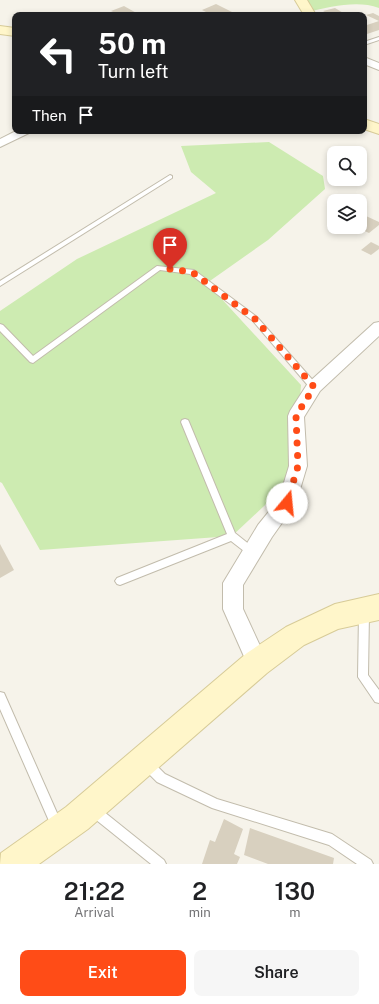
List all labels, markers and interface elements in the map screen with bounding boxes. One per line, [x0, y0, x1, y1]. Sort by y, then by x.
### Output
text: 50 m [98, 27, 166, 60]
icon: left [32, 28, 84, 80]
text: Turn left [98, 61, 168, 82]
icon: arrive [75, 104, 97, 126]
text: Then [32, 107, 67, 124]
map controls [327, 146, 367, 234]
button: search [327, 146, 367, 186]
button: layers [327, 194, 367, 234]
pin [153, 228, 187, 269]
icon: arrive [159, 234, 181, 256]
position arrow [266, 482, 308, 524]
text: 21:22 [64, 877, 125, 905]
text: 2 [192, 877, 207, 905]
text: 130 [275, 877, 315, 905]
text: Arrival [74, 905, 114, 920]
text: min [189, 905, 211, 920]
text: m [289, 905, 300, 920]
button: Exit [20, 950, 186, 996]
button: Share [194, 950, 359, 996]

